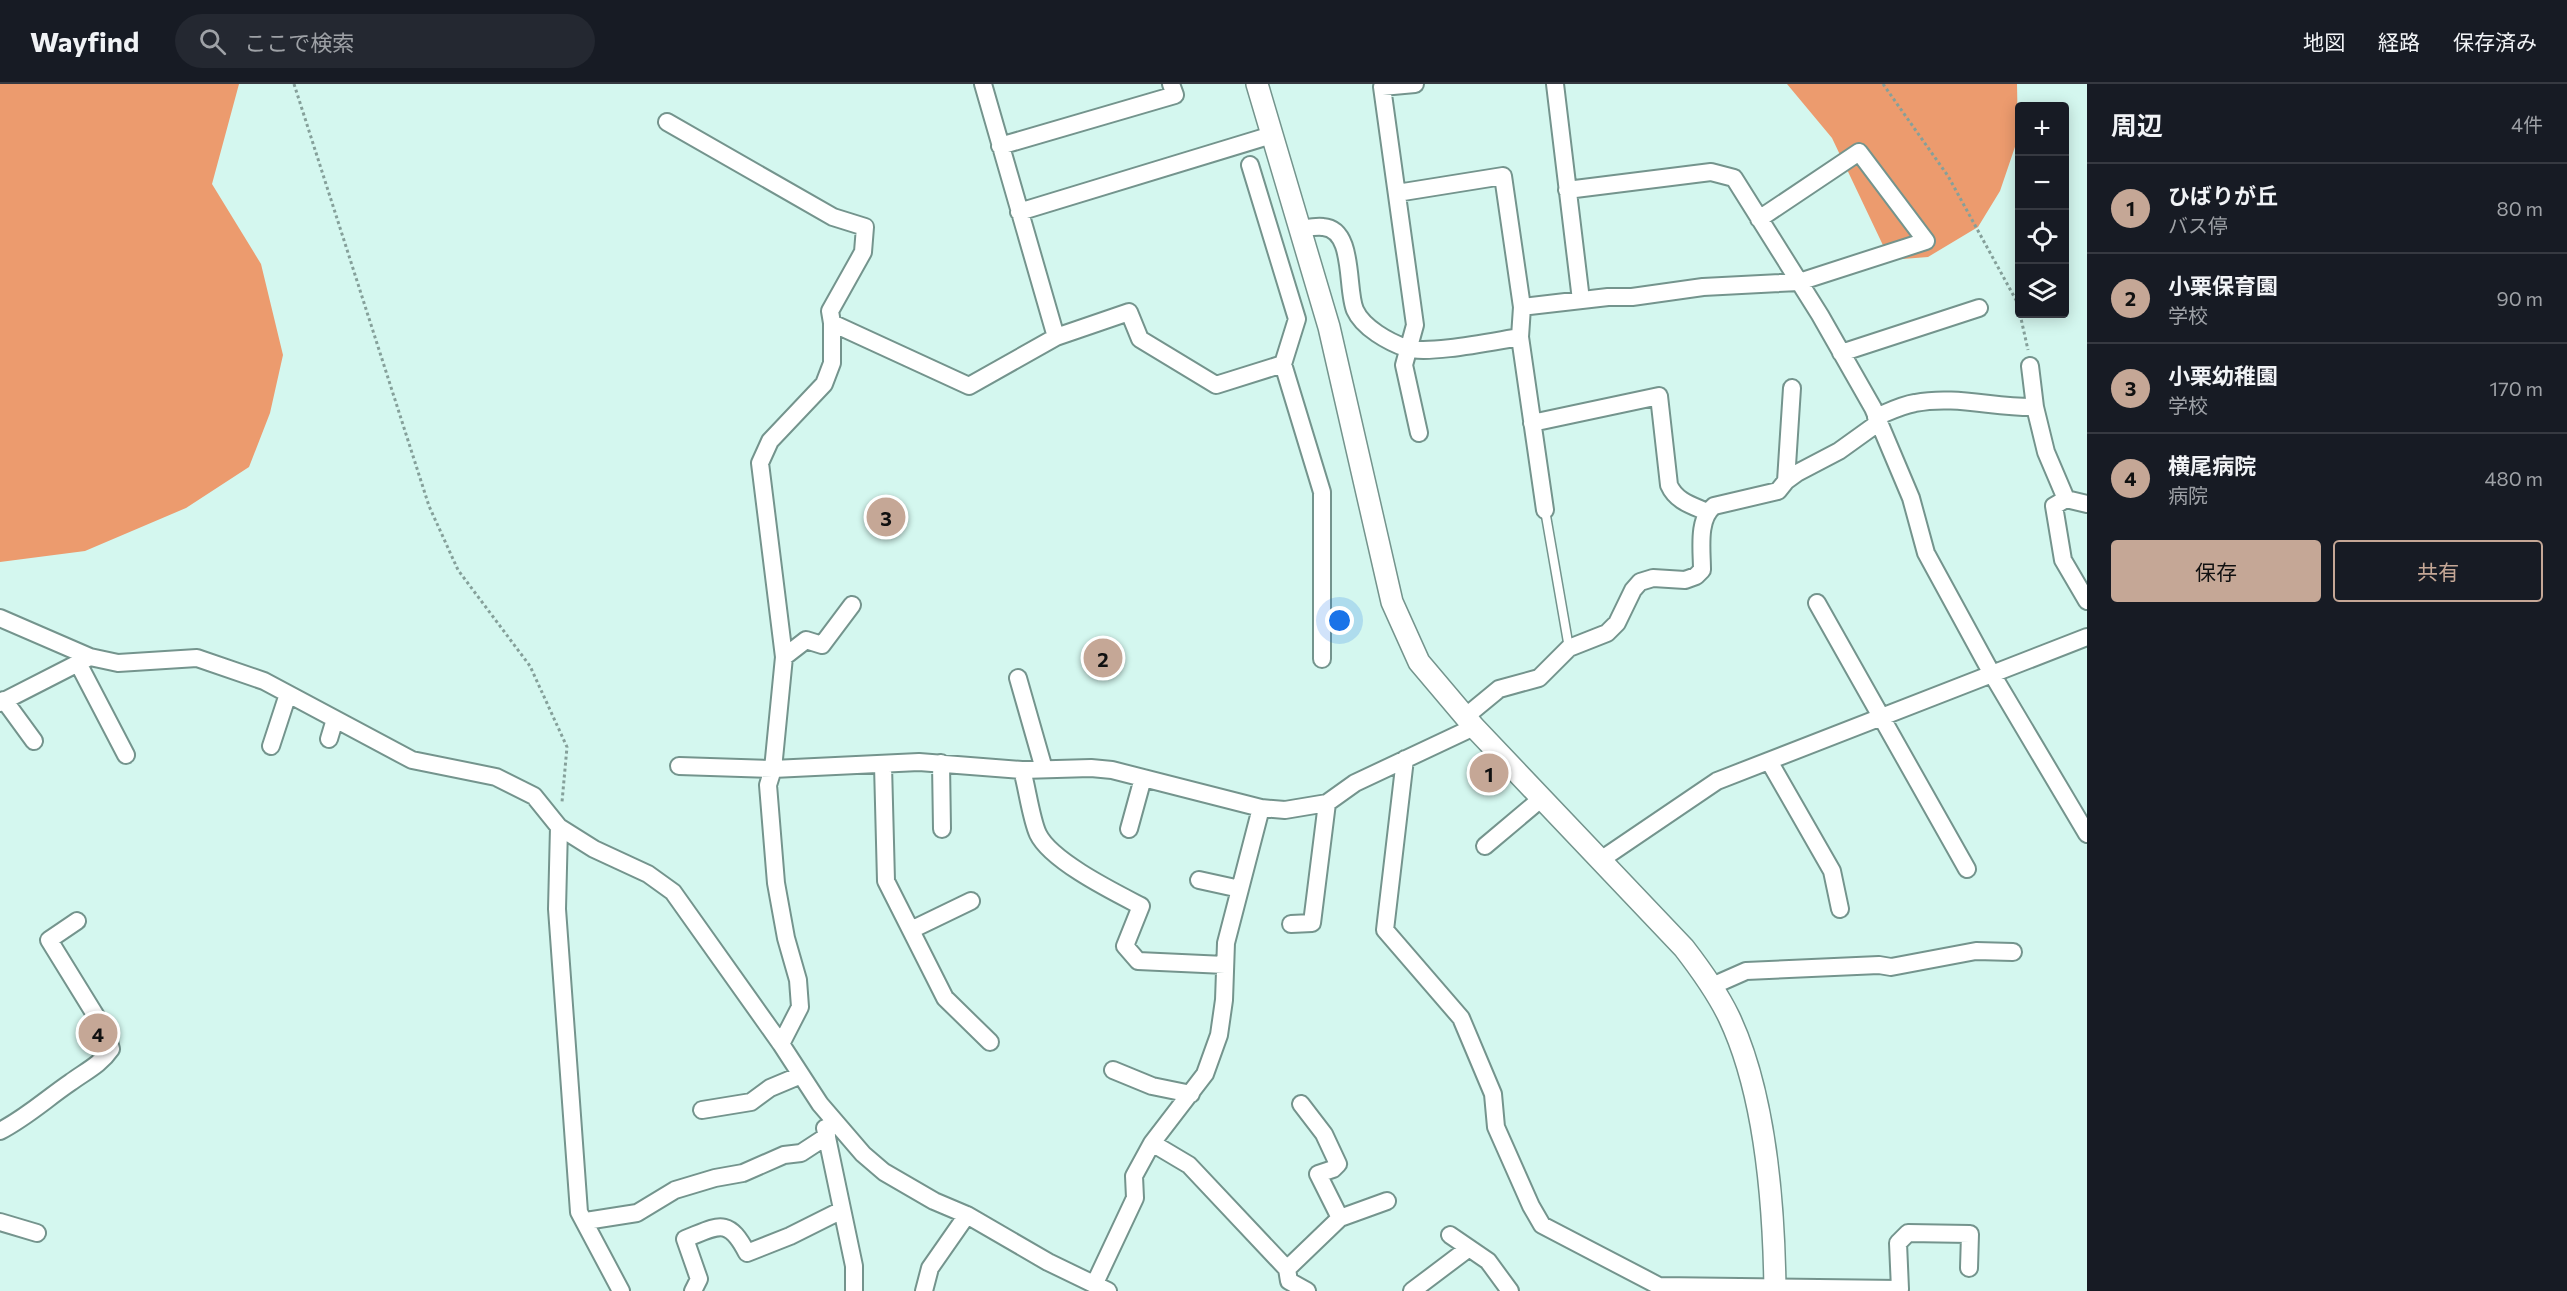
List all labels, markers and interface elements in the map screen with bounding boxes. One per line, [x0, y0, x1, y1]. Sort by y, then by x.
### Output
search box [175, 14, 595, 68]
text: Wayfind [30, 24, 139, 58]
icon: search [196, 25, 229, 58]
text: ここで検索 [244, 29, 354, 56]
text: 地図 [2303, 29, 2345, 54]
text: 経路 [2378, 29, 2420, 54]
text: 保存済み [2453, 29, 2537, 54]
map controls [2015, 102, 2069, 318]
button: + [2015, 102, 2069, 156]
text: 周辺 [2111, 109, 2163, 140]
text: 4件 [2511, 112, 2543, 136]
button: − [2015, 156, 2069, 210]
text: ひばりが丘 [2168, 182, 2278, 209]
text: 1 [2126, 196, 2135, 220]
text: 80 m [2497, 196, 2543, 220]
button: locate [2015, 210, 2069, 264]
text: バス停 [2168, 213, 2228, 237]
button: layers [2015, 264, 2069, 318]
text: 小栗保育園 [2168, 272, 2278, 299]
text: 2 [2125, 286, 2136, 310]
text: 90 m [2497, 286, 2543, 310]
text: 学校 [2168, 303, 2208, 327]
text: 小栗幼稚園 [2168, 362, 2278, 389]
text: 3 [2125, 376, 2136, 400]
text: 170 m [2490, 376, 2543, 400]
text: 学校 [2168, 393, 2208, 417]
text: 横尾病院 [2168, 452, 2256, 479]
text: 4 [2124, 466, 2137, 490]
text: 480 m [2485, 466, 2543, 490]
text: 病院 [2168, 483, 2208, 507]
pin: 3 [866, 494, 906, 540]
button: 保存 [2111, 540, 2321, 602]
button: 共有 [2333, 540, 2543, 602]
your location [1325, 606, 1354, 635]
pin: 2 [1084, 636, 1122, 680]
pin: 1 [1470, 750, 1508, 796]
pin: 4 [78, 1010, 118, 1056]

